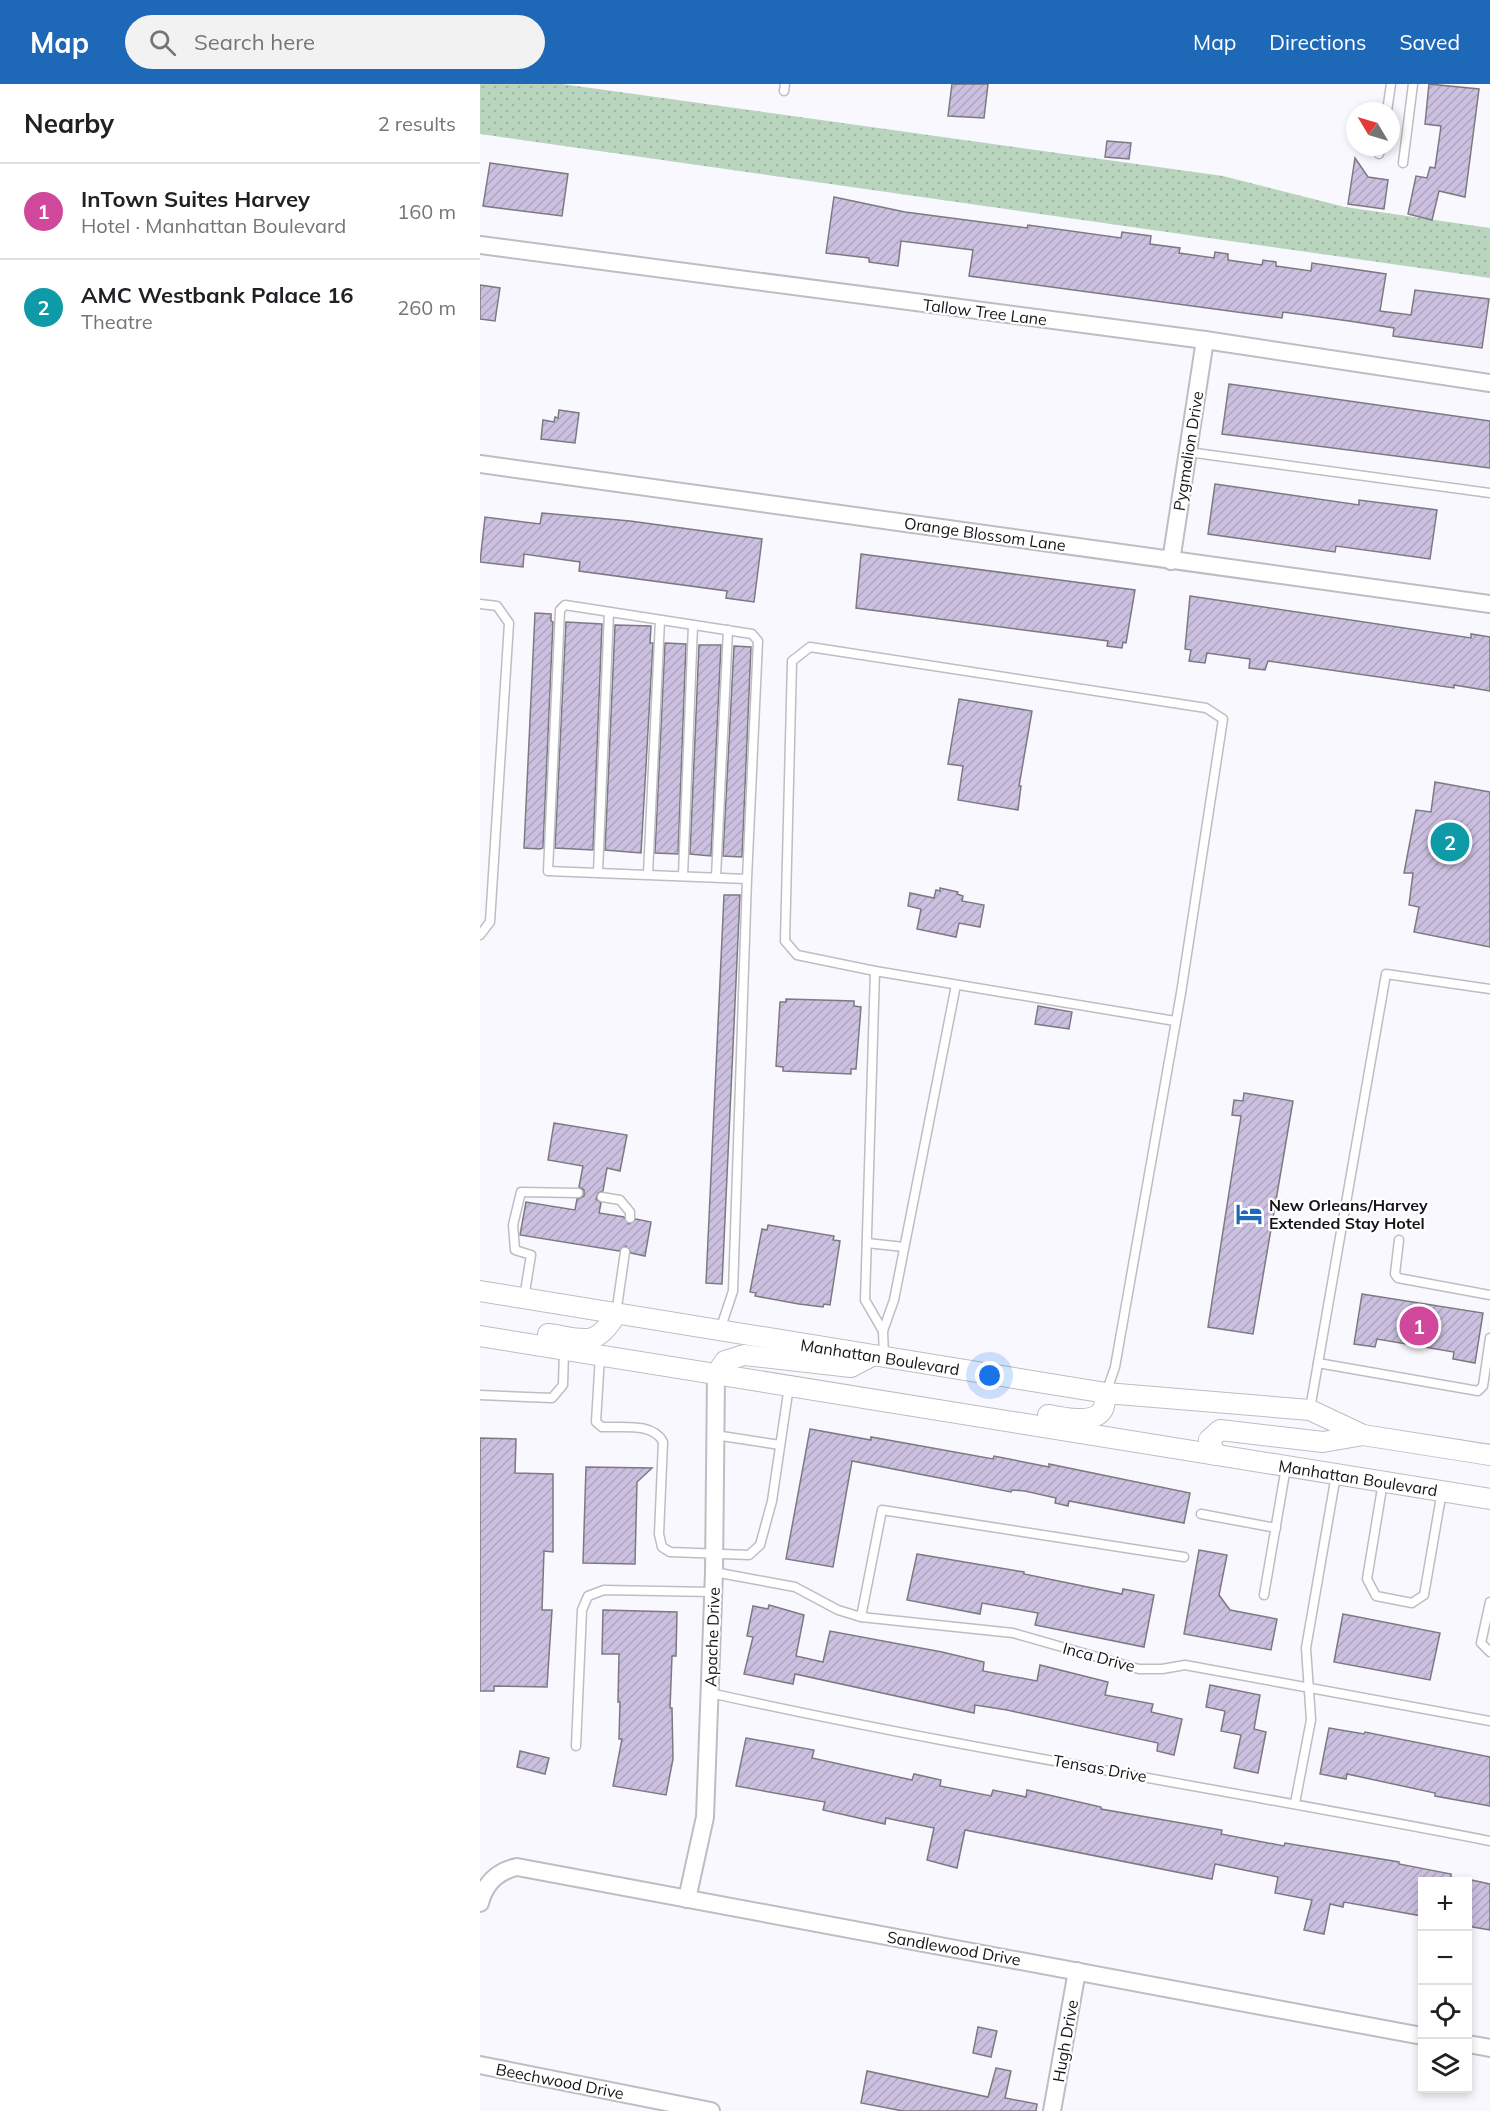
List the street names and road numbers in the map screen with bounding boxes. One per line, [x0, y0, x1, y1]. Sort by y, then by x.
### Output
street label: Tallow Tree Lane [922, 294, 1048, 330]
street label: Pygmalion Drive [1169, 390, 1207, 512]
street label: Orange Blossom Lane [903, 513, 1067, 555]
street label: Manhattan Boulevard [799, 1335, 961, 1379]
street label: Manhattan Boulevard [1277, 1456, 1439, 1500]
street label: Apache Drive [700, 1587, 724, 1687]
street label: Inca Drive [1061, 1638, 1137, 1676]
street label: Tensas Drive [1052, 1750, 1148, 1786]
street label: Sandlewood Drive [886, 1926, 1022, 1970]
street label: Hugh Drive [1048, 1998, 1082, 2084]
street label: Beechwood Drive [494, 2059, 626, 2103]

